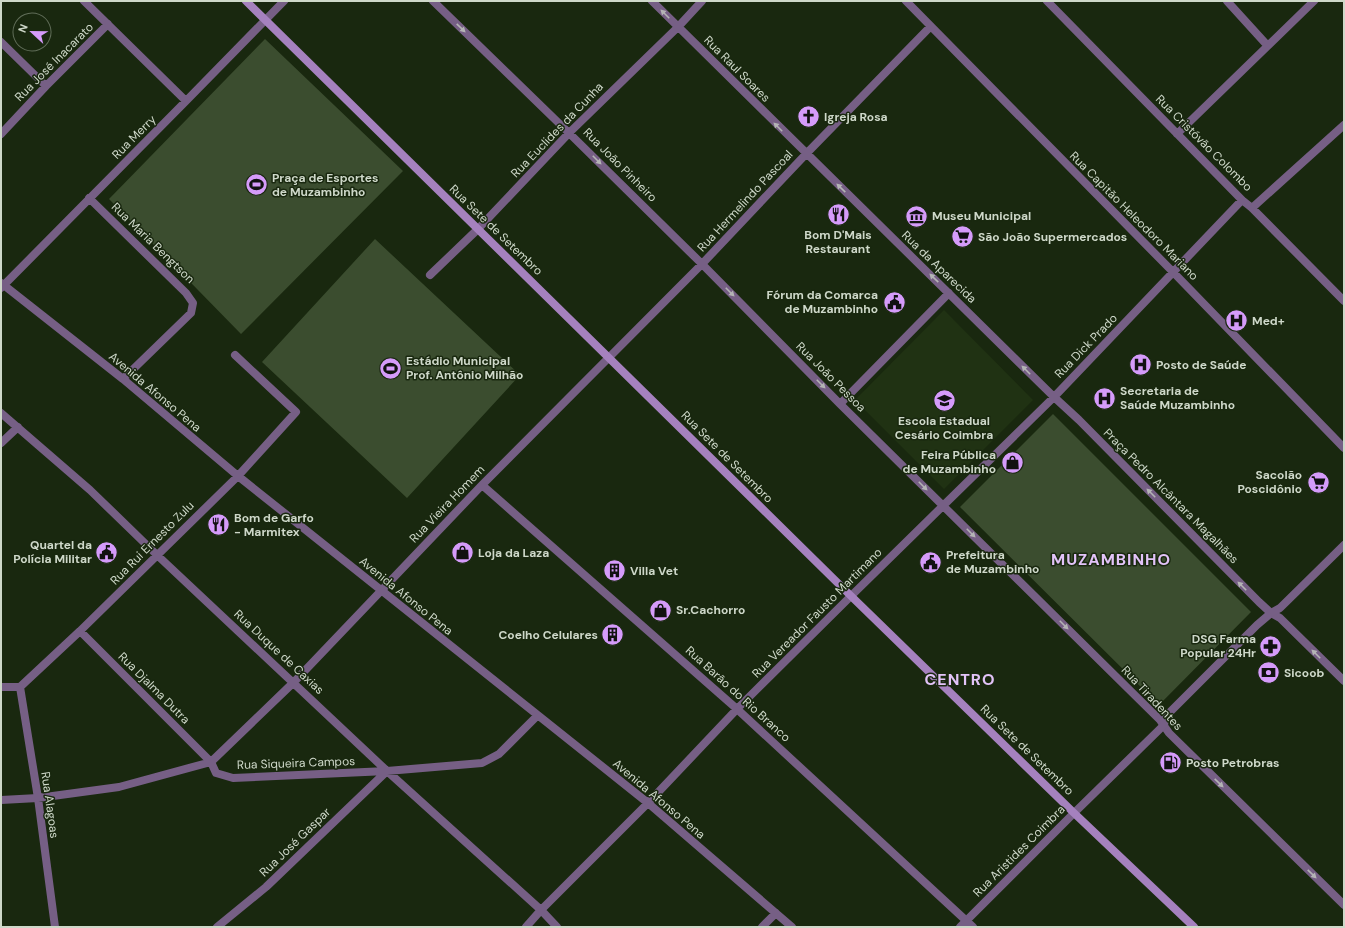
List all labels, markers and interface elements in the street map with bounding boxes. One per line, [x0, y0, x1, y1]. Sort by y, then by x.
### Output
one-way arrow [660, 9, 670, 19]
north arrow [12, 12, 52, 52]
street label: Rua José Inacarato [11, 19, 97, 105]
text: N [15, 22, 31, 35]
one-way arrow [456, 23, 466, 33]
street label: Rua Raul Soares [700, 32, 774, 106]
street label: Rua Euclides da Cunha [507, 79, 607, 181]
street label: Rua Cristóvão Colombo [1152, 91, 1256, 195]
church icon: Igreja Rosa [795, 104, 821, 130]
place label: Igreja Rosa [824, 109, 888, 125]
street label: Rua Merry [108, 111, 160, 163]
one-way arrow [773, 122, 783, 132]
street label: Rua João Pinheiro [580, 125, 660, 205]
street label: Rua Hermelindo Pascoal [694, 147, 796, 255]
street label: Rua Capitão Heleodoro Mariano [1066, 148, 1202, 284]
one-way arrow [592, 155, 602, 165]
place label: Praça de Esportes de Muzambinho [272, 170, 378, 200]
sports icon: Praça de Esportes de Muzambinho [243, 172, 269, 198]
street label: Rua Sete de Setembro [446, 181, 546, 279]
one-way arrow [836, 183, 846, 192]
street label: Rua Maria Bengtson [108, 199, 198, 287]
restaurant icon: Bom D'Mais Restaurant [825, 201, 851, 227]
museum icon: Museu Municipal [904, 203, 930, 229]
place label: Museu Municipal [932, 208, 1031, 224]
supermarket icon: São João Supermercados [950, 224, 976, 250]
place label: Bom D'Mais Restaurant [804, 227, 872, 257]
street label: Rua da Aparecida [898, 227, 980, 307]
place label: São João Supermercados [978, 229, 1127, 245]
one-way arrow [929, 273, 939, 283]
one-way arrow [725, 287, 735, 297]
place label: Fórum da Comarca de Muzambinho [767, 287, 878, 317]
public building icon: Fórum da Comarca de Muzambinho [881, 289, 907, 315]
hospital icon: Med+ [1224, 308, 1250, 334]
street label: Rua Dick Prado [1051, 310, 1121, 382]
place label: Med+ [1252, 313, 1285, 329]
street label: Rua João Pessoa [793, 339, 869, 415]
street label: Avenida Afonso Pena [105, 349, 205, 435]
hospital icon: Posto de Saúde [1127, 352, 1153, 378]
place label: Estádio Municipal Prof. Antônio Milhão [406, 353, 523, 383]
sports icon: Estádio Municipal Prof. Antônio Milhão [378, 355, 404, 381]
place label: Posto de Saúde [1156, 357, 1246, 373]
one-way arrow [1021, 365, 1031, 375]
one-way arrow [816, 379, 826, 389]
place label: Secretaria de Saúde Muzambinho [1120, 383, 1235, 413]
hospital icon: Secretaria de Saúde Muzambinho [1092, 385, 1118, 411]
school or university icon: Escola Estadual Cesário Coimbra [931, 387, 957, 413]
street label: Rua Sete de Setembro [678, 408, 776, 506]
place label: Escola Estadual Cesário Coimbra [895, 413, 993, 443]
street label: Praça Pedro Alcântara Magalhães [1100, 425, 1242, 567]
place label: Feira Pública de Muzambinho [903, 447, 996, 477]
shop icon: Feira Pública de Muzambinho [999, 449, 1025, 475]
street label: Rua Vieira Homem [406, 462, 488, 546]
place label: Sacolão Poscidônio [1237, 467, 1302, 497]
supermarket icon: Sacolão Poscidônio [1305, 469, 1331, 495]
one-way arrow [918, 481, 928, 491]
one-way arrow [1146, 488, 1156, 498]
street label: Rua Rui Ernesto Zulu [107, 498, 197, 588]
place label: Bom de Garfo - Marmitex [234, 510, 314, 540]
restaurant icon: Bom de Garfo - Marmitex [206, 512, 232, 538]
one-way arrow [966, 528, 976, 538]
place label: Quartel da Polícia Militar [13, 537, 92, 567]
public building icon: Quartel da Polícia Militar [94, 539, 120, 565]
shop icon: Loja da Laza [450, 540, 476, 566]
place label: Loja da Laza [478, 545, 549, 561]
street label: Rua Vereador Fausto Martimano [749, 545, 885, 681]
place label: Prefeitura de Muzambinho [946, 547, 1039, 577]
public building icon: Prefeitura de Muzambinho [918, 549, 944, 575]
district label: MUZAMBINHO [1051, 549, 1171, 570]
street label: Avenida Afonso Pena [356, 553, 456, 639]
building icon: Villa Vet [601, 558, 627, 584]
place label: Villa Vet [630, 563, 678, 579]
one-way arrow [1238, 581, 1247, 591]
shop icon: Sr.Cachorro [648, 597, 674, 623]
place label: Sr.Cachorro [676, 602, 745, 618]
street label: Rua Duque de Caxias [231, 606, 327, 698]
one-way arrow [1059, 620, 1069, 630]
building icon: Coelho Celulares [600, 622, 626, 648]
place label: Coelho Celulares [499, 627, 598, 643]
place label: DSG Farma Popular 24Hr [1180, 631, 1256, 661]
pharmacy icon: DSG Farma Popular 24Hr [1258, 633, 1284, 659]
street label: Rua Barão do Rio Branco [682, 643, 794, 745]
street label: Rua Djalma Dutra [115, 649, 193, 727]
one-way arrow [1311, 649, 1321, 659]
bank icon: Sicoob [1255, 660, 1281, 686]
street label: Rua Tiradentes [1118, 662, 1186, 734]
place label: Sicoob [1284, 665, 1324, 681]
district label: CENTRO [925, 669, 996, 690]
street label: Rua Sete de Setembro [977, 701, 1077, 799]
fuel station icon: Posto Petrobras [1158, 750, 1184, 776]
street label: Rua Siqueira Campos [237, 753, 355, 773]
place label: Posto Petrobras [1186, 755, 1280, 771]
street label: Avenida Afonso Pena [609, 756, 709, 842]
street label: Rua Alagoas [37, 771, 63, 839]
one-way arrow [1214, 778, 1224, 788]
street label: Rua Aristides Coimbra [970, 802, 1068, 900]
street label: Rua José Gaspar [256, 804, 334, 880]
one-way arrow [1307, 869, 1317, 879]

